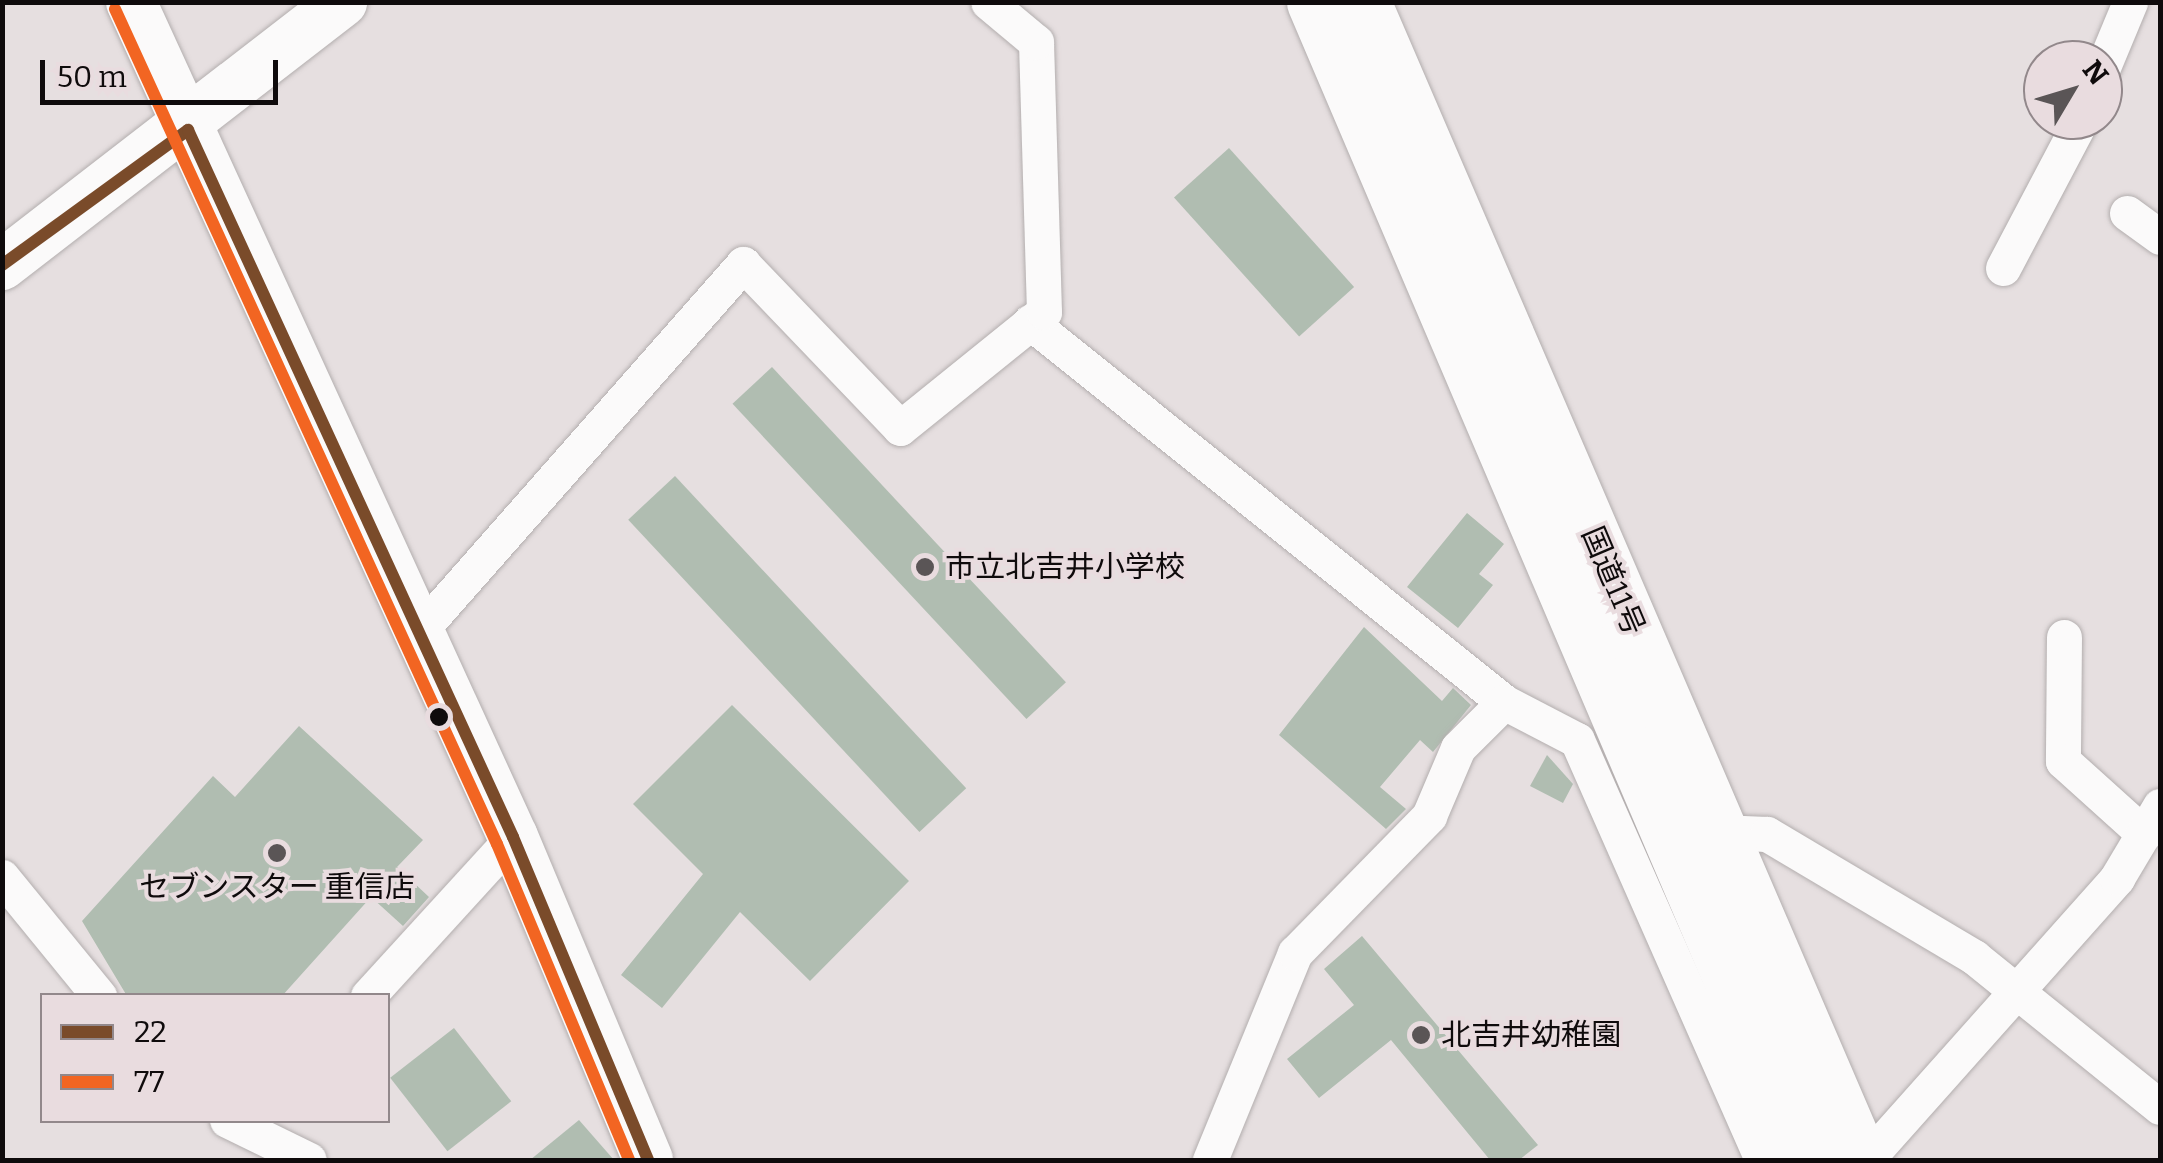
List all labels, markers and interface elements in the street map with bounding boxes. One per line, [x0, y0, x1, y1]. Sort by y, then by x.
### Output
scale bar [45, 40, 282, 102]
north arrow [2023, 40, 2123, 140]
text: N [2076, 54, 2115, 91]
text: 50 m [57, 59, 127, 95]
street label: 国道11号 [1574, 521, 1652, 641]
place label: 市立北吉井小学校 [945, 549, 1185, 585]
marker: 市立北吉井小学校 [914, 556, 936, 578]
unlabelled marker [429, 707, 449, 727]
marker: セブンスター 重信店 [266, 842, 288, 864]
place label: セブンスター 重信店 [139, 869, 415, 905]
legend [40, 993, 390, 1123]
text: 22 [134, 1014, 167, 1050]
place label: 北吉井幼稚園 [1441, 1017, 1621, 1053]
marker: 北吉井幼稚園 [1410, 1024, 1432, 1046]
text: 77 [134, 1064, 164, 1100]

